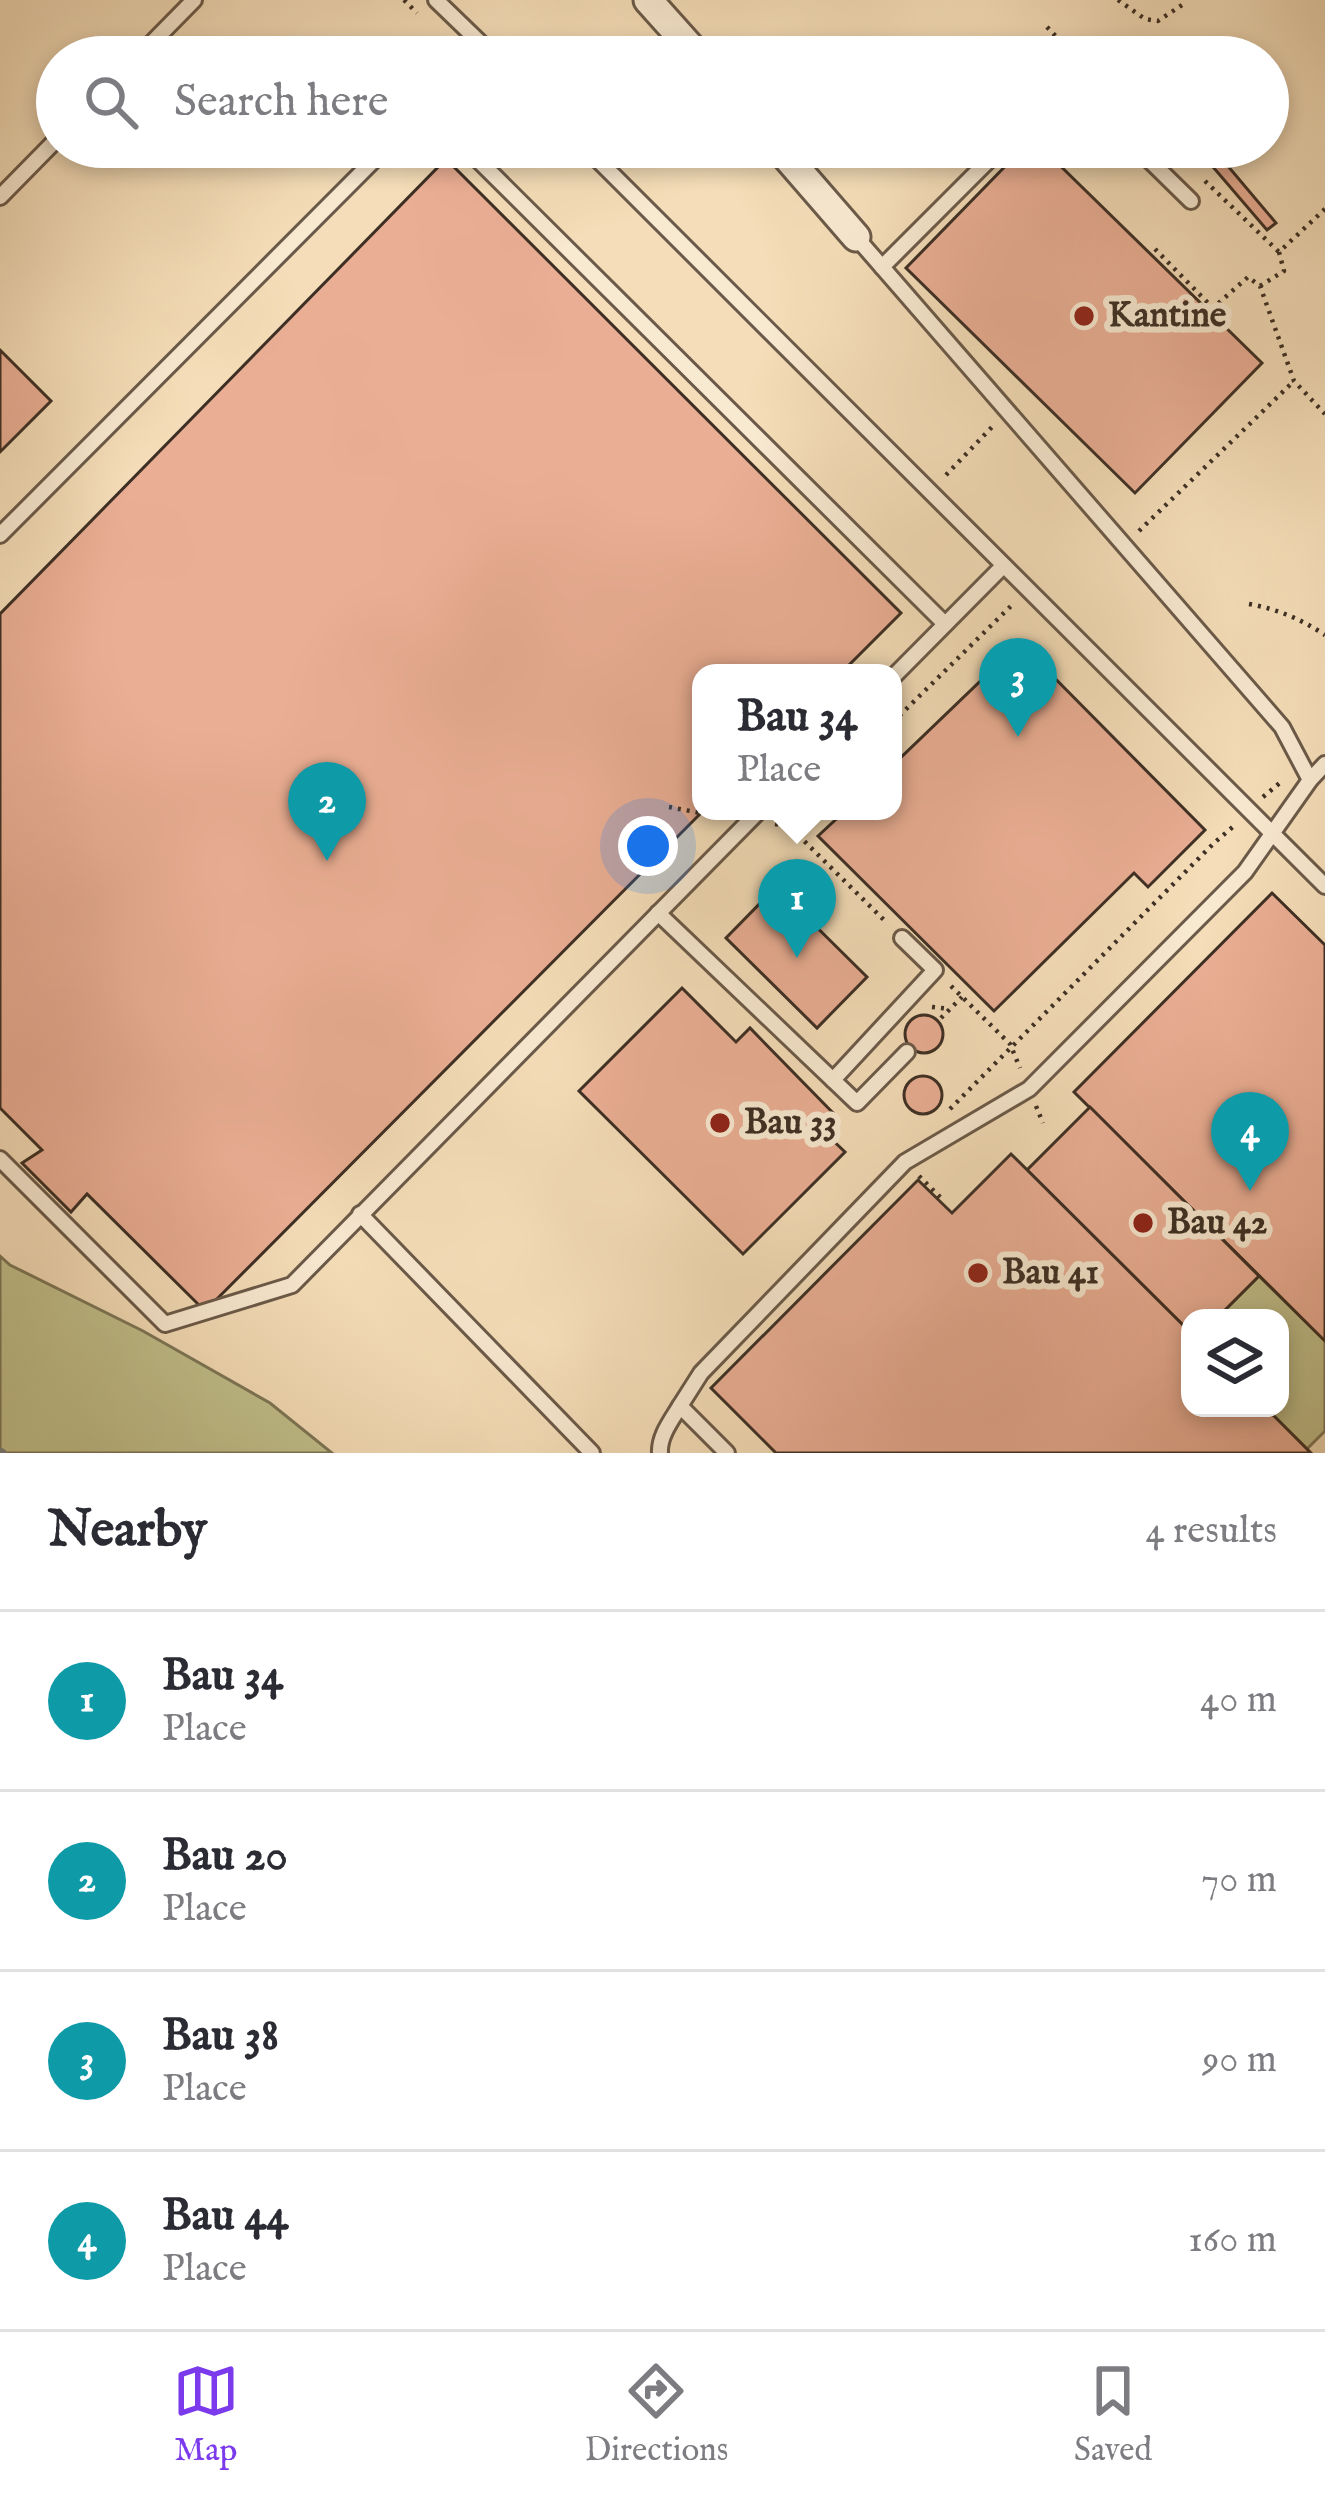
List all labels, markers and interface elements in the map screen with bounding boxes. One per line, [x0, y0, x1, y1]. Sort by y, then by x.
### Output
search box [36, 36, 1289, 168]
icon: search [78, 69, 144, 135]
text: Search here [174, 74, 388, 131]
place label: Kantine [1108, 293, 1227, 339]
marker: Kantine [1071, 303, 1097, 329]
pin: 3 [979, 638, 1057, 737]
popup [692, 664, 902, 820]
text: Bau 34 [736, 689, 858, 746]
text: Place [736, 746, 821, 795]
pin: 2 [288, 762, 366, 861]
your location [618, 816, 678, 876]
pin: 1 [758, 859, 836, 958]
pin: 4 [1211, 1092, 1289, 1191]
place label: Bau 33 [744, 1100, 837, 1146]
marker: Bau 33 [707, 1110, 733, 1136]
place label: Bau 42 [1167, 1200, 1268, 1246]
marker: Bau 42 [1130, 1210, 1156, 1236]
place label: Bau 41 [1002, 1250, 1099, 1296]
marker: Bau 41 [965, 1260, 991, 1286]
map controls [1181, 1309, 1289, 1417]
button: layers [1181, 1309, 1289, 1417]
text: Nearby [48, 1499, 207, 1564]
text: 4 results [1145, 1507, 1277, 1556]
text: Bau 34 [162, 1648, 283, 1705]
text: 1 [80, 1676, 94, 1725]
text: 40 m [1200, 1676, 1277, 1725]
text: Place [162, 1705, 247, 1754]
text: Bau 20 [162, 1828, 288, 1885]
text: 2 [78, 1856, 96, 1905]
text: 70 m [1201, 1856, 1277, 1905]
text: Place [162, 1885, 247, 1934]
text: Bau 38 [162, 2008, 279, 2065]
text: 3 [80, 2036, 94, 2085]
text: 90 m [1202, 2036, 1277, 2085]
text: Place [162, 2065, 247, 2114]
text: Bau 44 [162, 2188, 289, 2245]
text: 4 [77, 2216, 97, 2265]
text: 160 m [1188, 2216, 1277, 2265]
text: Place [162, 2245, 247, 2294]
tab: Map [173, 2358, 239, 2472]
tab: Directions [585, 2358, 728, 2472]
tab: Saved [1074, 2358, 1152, 2472]

